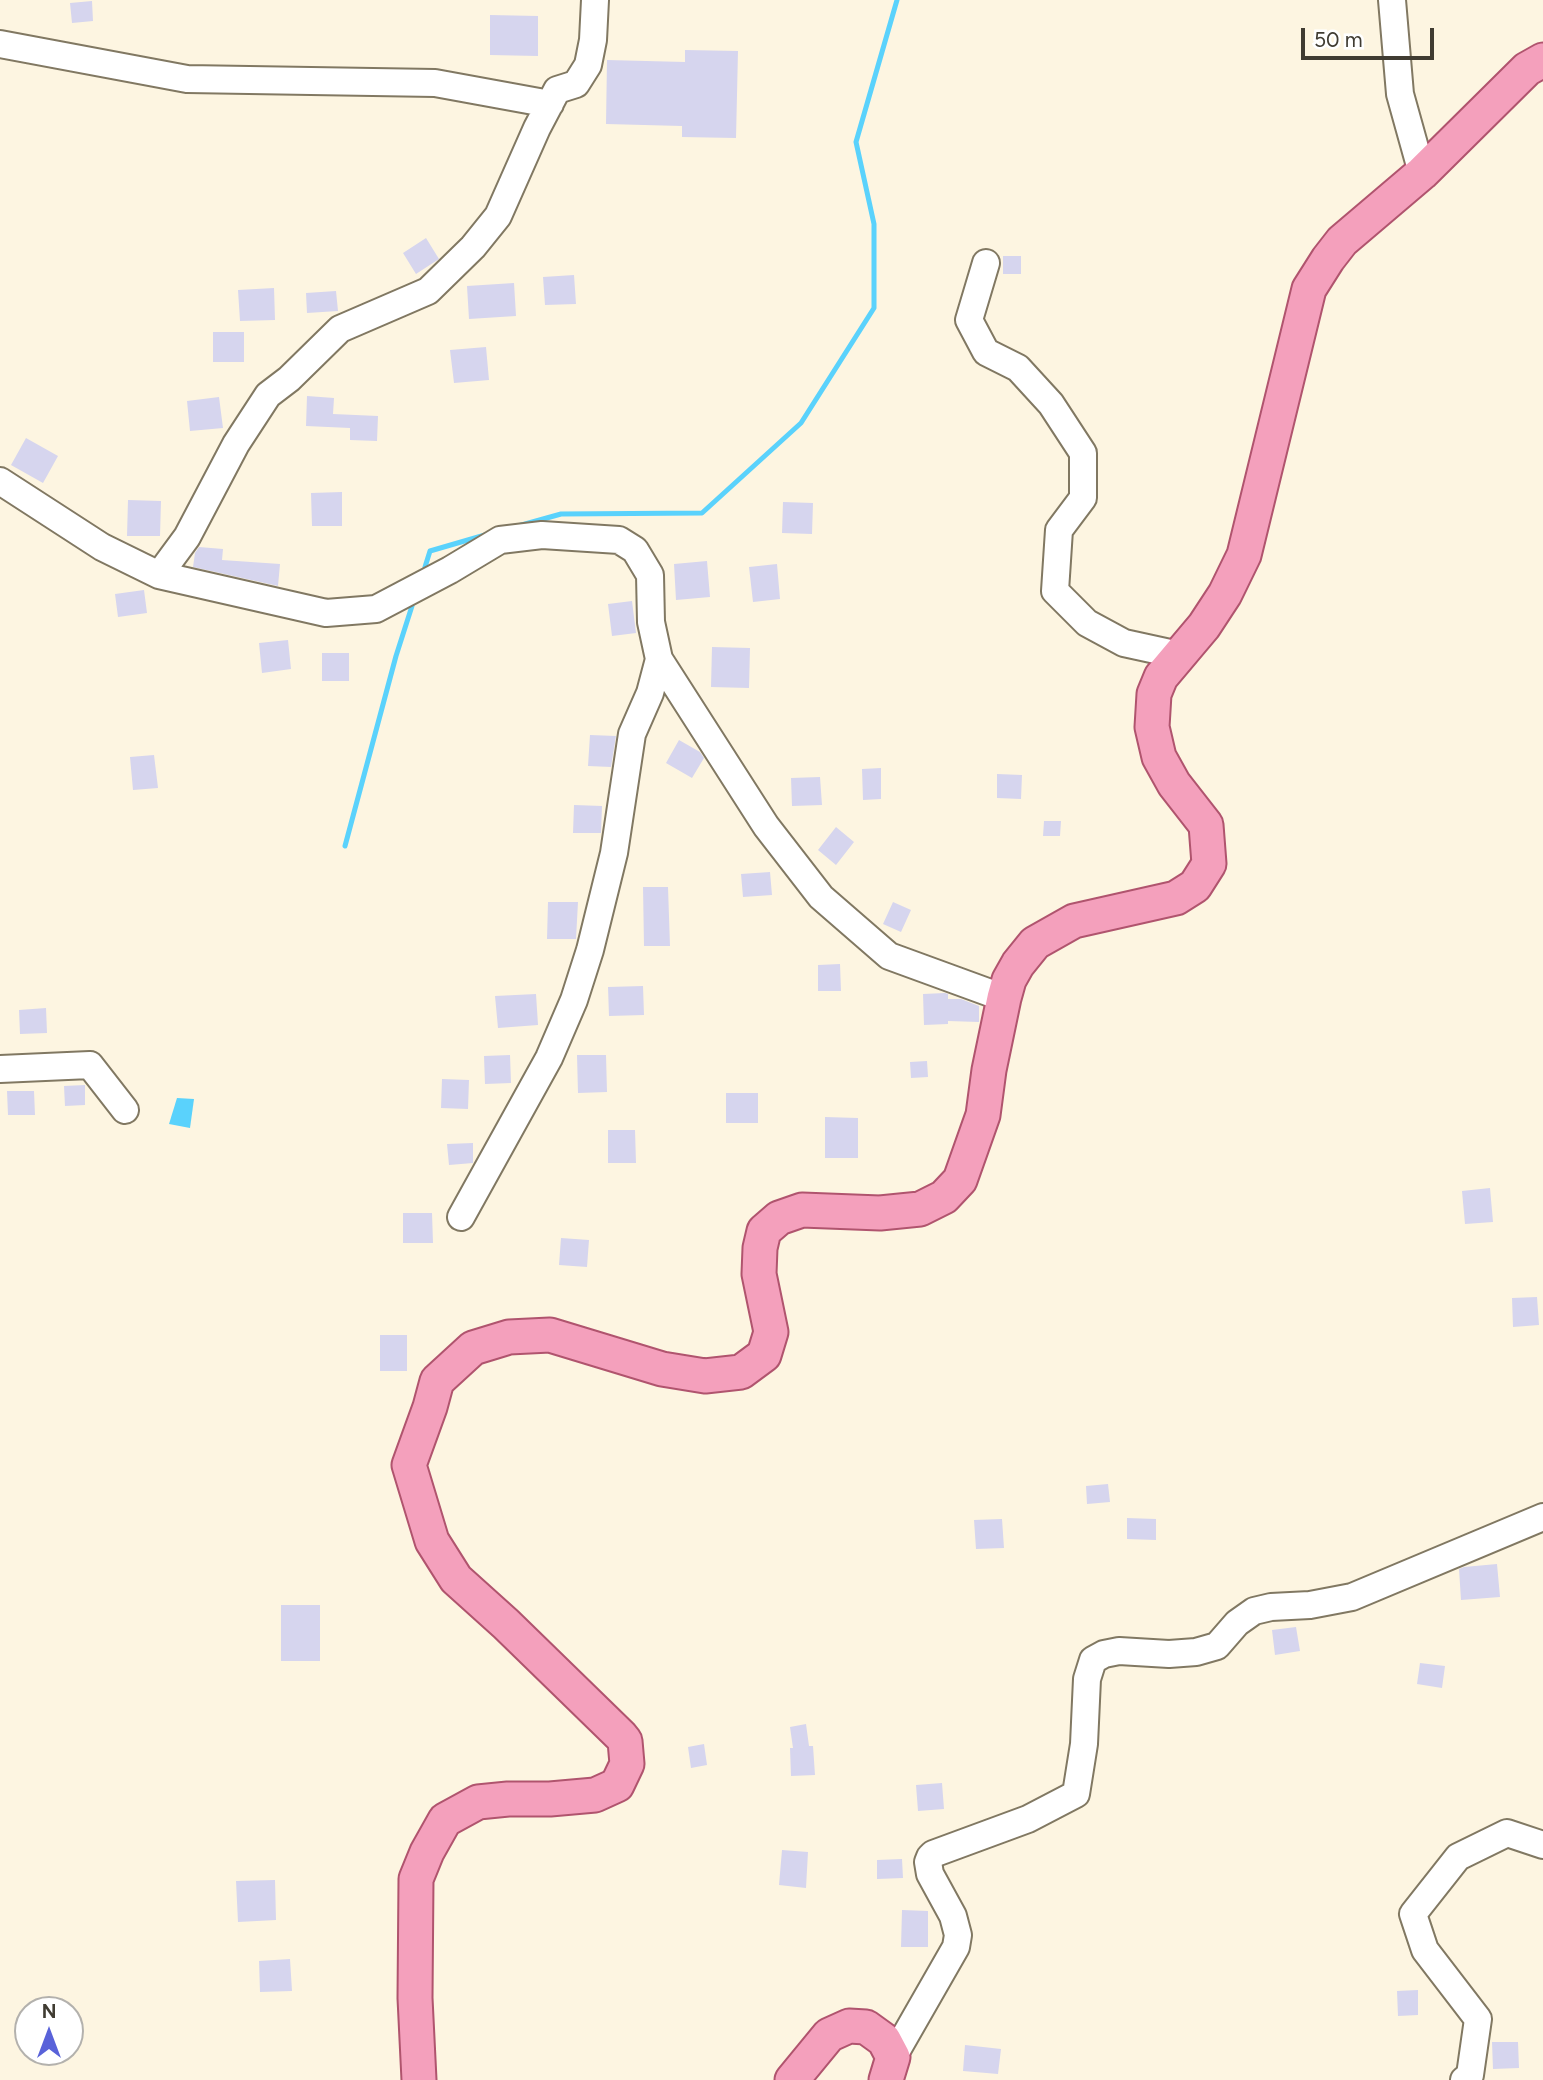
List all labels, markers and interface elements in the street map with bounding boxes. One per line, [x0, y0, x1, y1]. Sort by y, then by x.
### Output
scale bar [1305, 14, 1438, 58]
text: 50 m [1314, 27, 1363, 52]
north arrow [14, 1996, 84, 2066]
text: N [42, 2000, 56, 2023]

